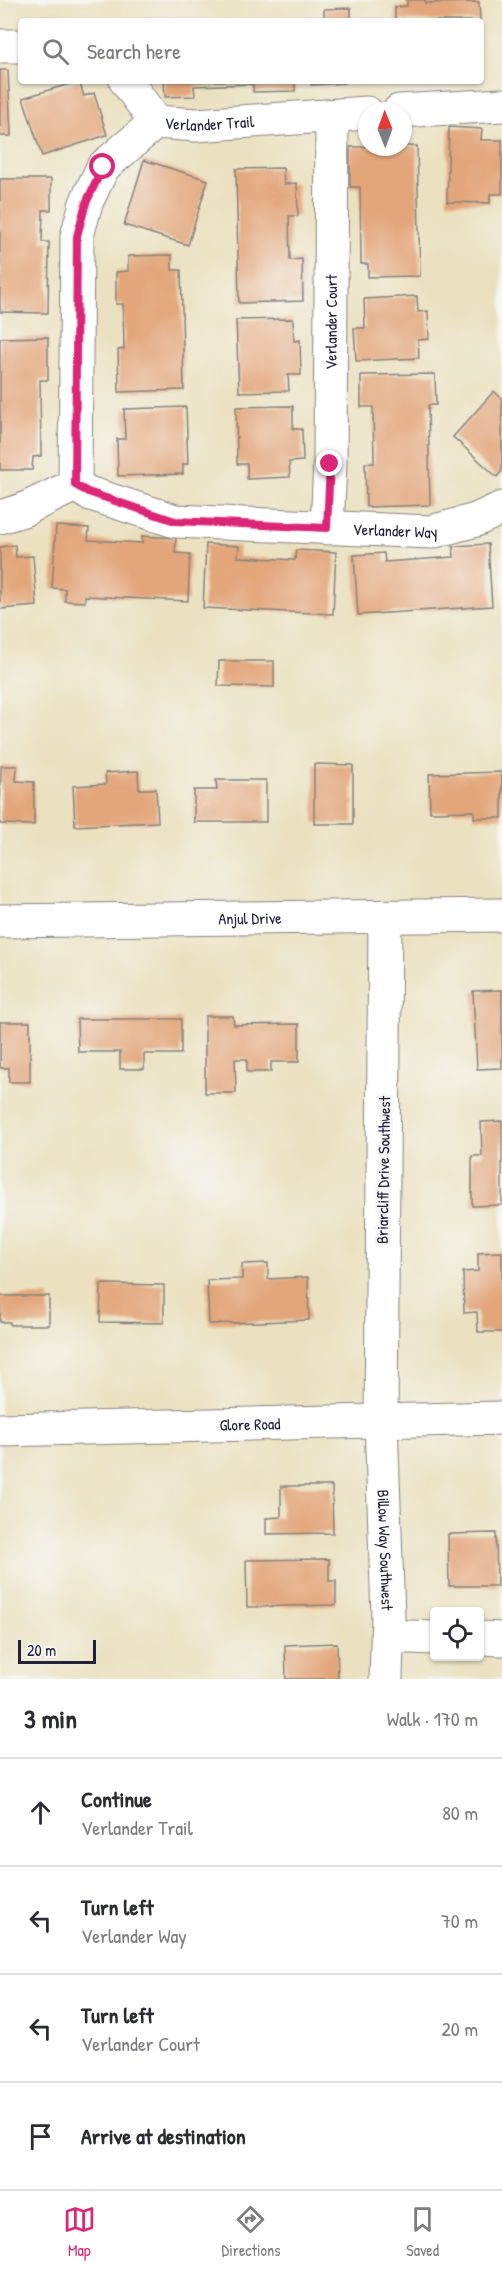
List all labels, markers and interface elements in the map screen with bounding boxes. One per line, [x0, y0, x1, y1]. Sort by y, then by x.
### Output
search box [18, 18, 484, 84]
icon: search [39, 35, 72, 68]
text: Search here [87, 36, 181, 66]
north arrow [358, 102, 412, 156]
street label: Verlander Trail [164, 110, 256, 136]
route start [89, 153, 115, 179]
street label: Verlander Court [320, 274, 342, 370]
route end [316, 450, 342, 476]
street label: Verlander Way [352, 518, 440, 543]
street label: Anjul Drive [218, 907, 282, 929]
street label: Briarcliff Drive Southwest [371, 1095, 395, 1244]
street label: Glore Road [219, 1412, 281, 1436]
street label: Billow Way Southwest [372, 1489, 399, 1611]
map controls [430, 1607, 484, 1661]
button: locate [430, 1607, 484, 1661]
scale bar [18, 1637, 96, 1664]
text: 20 m [27, 1639, 56, 1661]
text: 3 min [24, 1701, 77, 1736]
text: Walk · 170 m [387, 1705, 478, 1732]
text: Continue [81, 1784, 152, 1814]
icon: ahead [24, 1796, 57, 1829]
text: 80 m [442, 1799, 478, 1826]
text: Verlander Trail [81, 1814, 193, 1841]
text: Turn left [81, 1892, 154, 1922]
icon: left [24, 1904, 57, 1937]
text: 70 m [441, 1907, 478, 1934]
text: Verlander Way [81, 1922, 187, 1949]
text: Turn left [81, 2000, 154, 2030]
icon: left [24, 2012, 57, 2045]
text: 20 m [441, 2015, 478, 2042]
text: Verlander Court [81, 2030, 200, 2057]
icon: arrive [24, 2120, 57, 2153]
text: Arrive at destination [81, 2121, 246, 2151]
tab: Map [63, 2203, 96, 2261]
tab: Directions [222, 2203, 280, 2261]
tab: Saved [406, 2203, 439, 2261]

